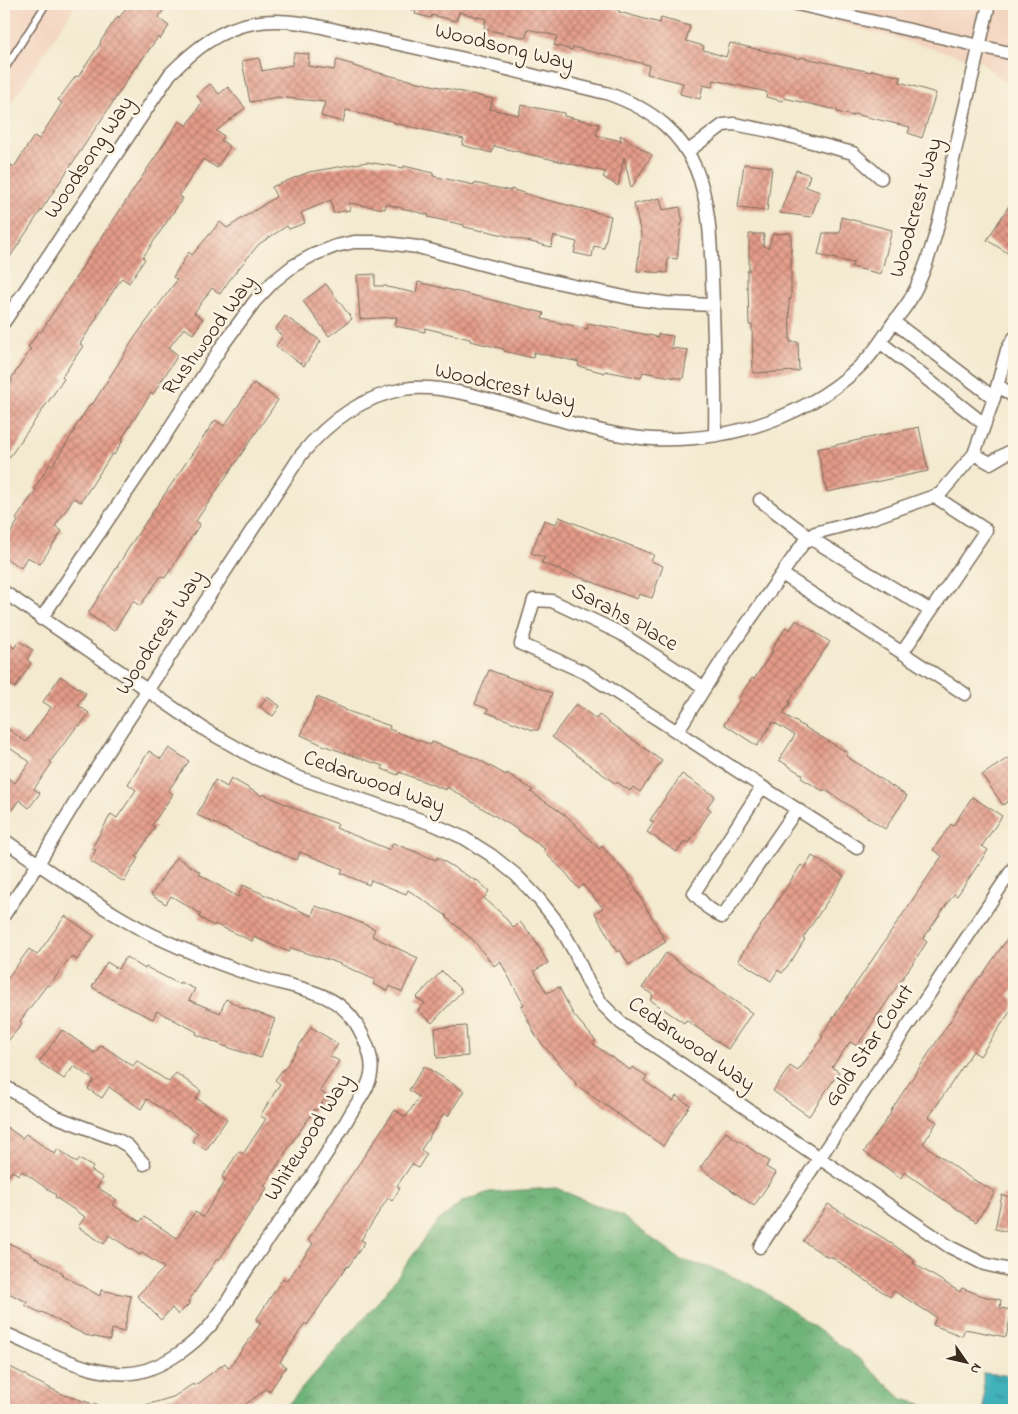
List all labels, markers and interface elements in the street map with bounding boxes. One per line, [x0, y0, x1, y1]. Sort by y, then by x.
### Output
street label: Woodsong Way [431, 15, 577, 82]
street label: Woodsong Way [37, 90, 144, 227]
street label: Woodcrest Way [882, 134, 953, 282]
street label: Rushwood Way [155, 269, 266, 404]
street label: Woodcrest Way [431, 355, 579, 420]
street label: Woodcrest Way [108, 564, 214, 703]
street label: Sarahs Place [564, 575, 684, 661]
street label: Cedarwood Way [298, 742, 450, 824]
street label: Gold Star Court [817, 978, 923, 1114]
street label: Cedarwood Way [620, 989, 761, 1102]
street label: Whitewood Way [257, 1068, 362, 1208]
north arrow [940, 1336, 990, 1386]
text: N [964, 1359, 987, 1378]

